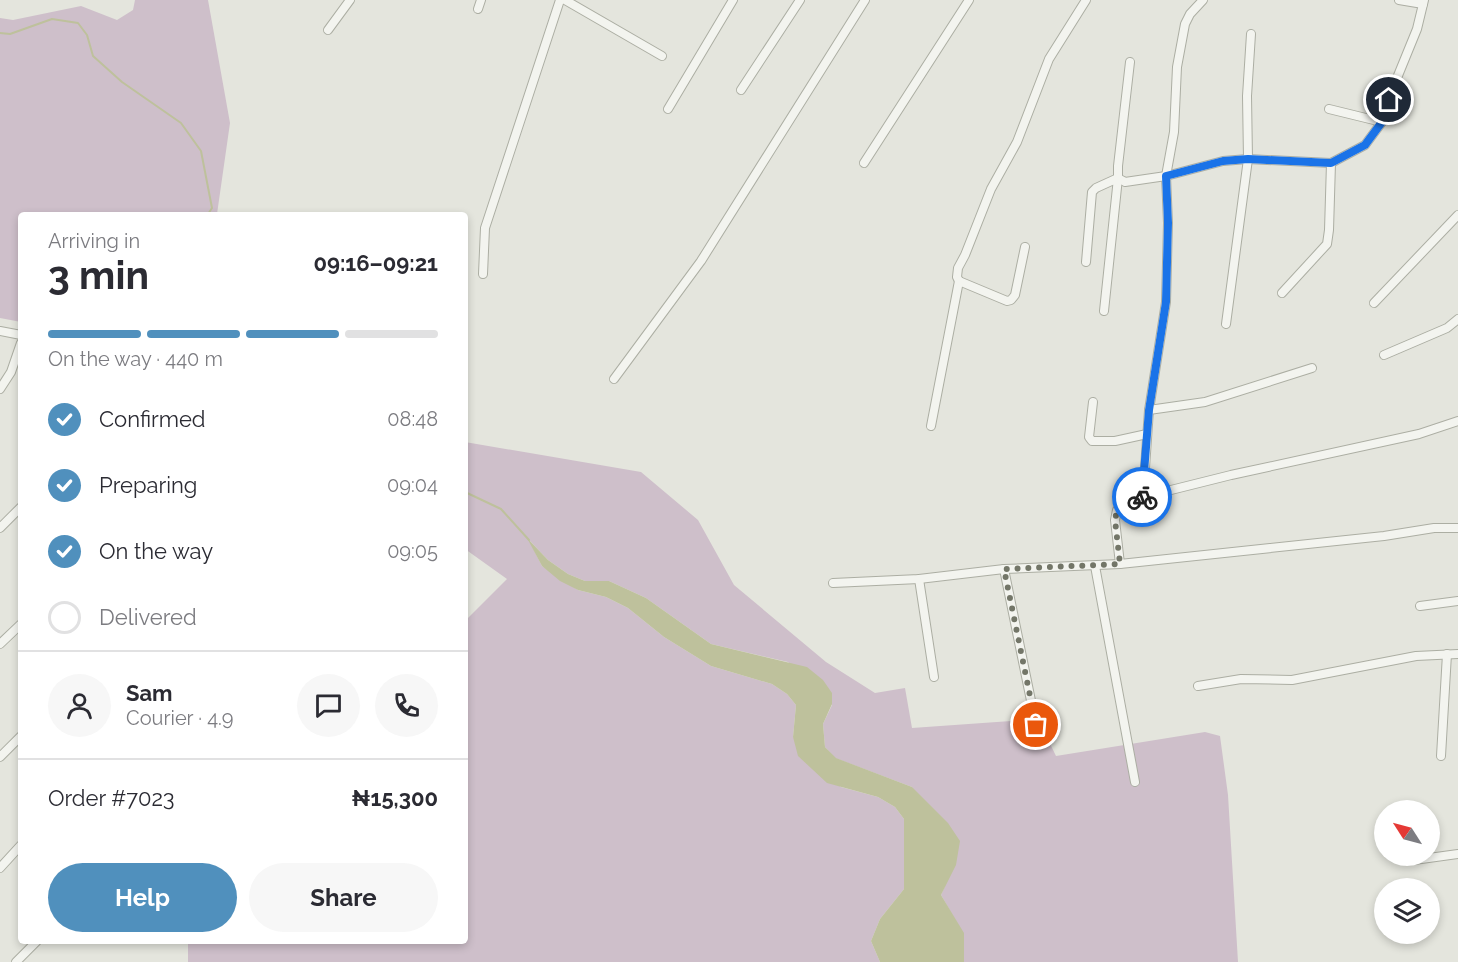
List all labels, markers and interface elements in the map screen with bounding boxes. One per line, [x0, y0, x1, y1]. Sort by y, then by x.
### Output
pin [1363, 74, 1414, 125]
icon: home [1372, 83, 1405, 116]
text: Arriving in [48, 229, 140, 253]
text: 09:16–09:21 [313, 250, 438, 276]
text: 3 min [48, 252, 149, 298]
text: On the way · 440 m [48, 347, 223, 371]
icon: check [48, 403, 81, 436]
text: Confirmed [99, 406, 206, 432]
text: 08:48 [387, 407, 438, 431]
courier [1112, 467, 1172, 527]
icon: check [48, 469, 81, 502]
text: Preparing [99, 472, 197, 498]
text: 09:04 [387, 473, 438, 497]
icon: bike [1126, 481, 1159, 514]
icon: check [48, 535, 81, 568]
text: On the way [99, 538, 213, 564]
text: 09:05 [387, 539, 438, 563]
text: Delivered [99, 604, 197, 630]
button: person [48, 674, 111, 737]
button: chat [297, 674, 360, 737]
button: phone [375, 674, 438, 737]
text: Sam [126, 680, 173, 706]
pin [1010, 699, 1061, 750]
text: Courier · 4.9 [126, 706, 234, 730]
icon: bag [1019, 708, 1052, 741]
text: Order #7023 [48, 785, 175, 811]
text: ₦15,300 [352, 785, 438, 811]
north arrow [1374, 800, 1440, 866]
map controls [1374, 800, 1440, 944]
button: Help [48, 863, 237, 932]
button: Share [249, 863, 438, 932]
button: layers [1374, 878, 1440, 944]

